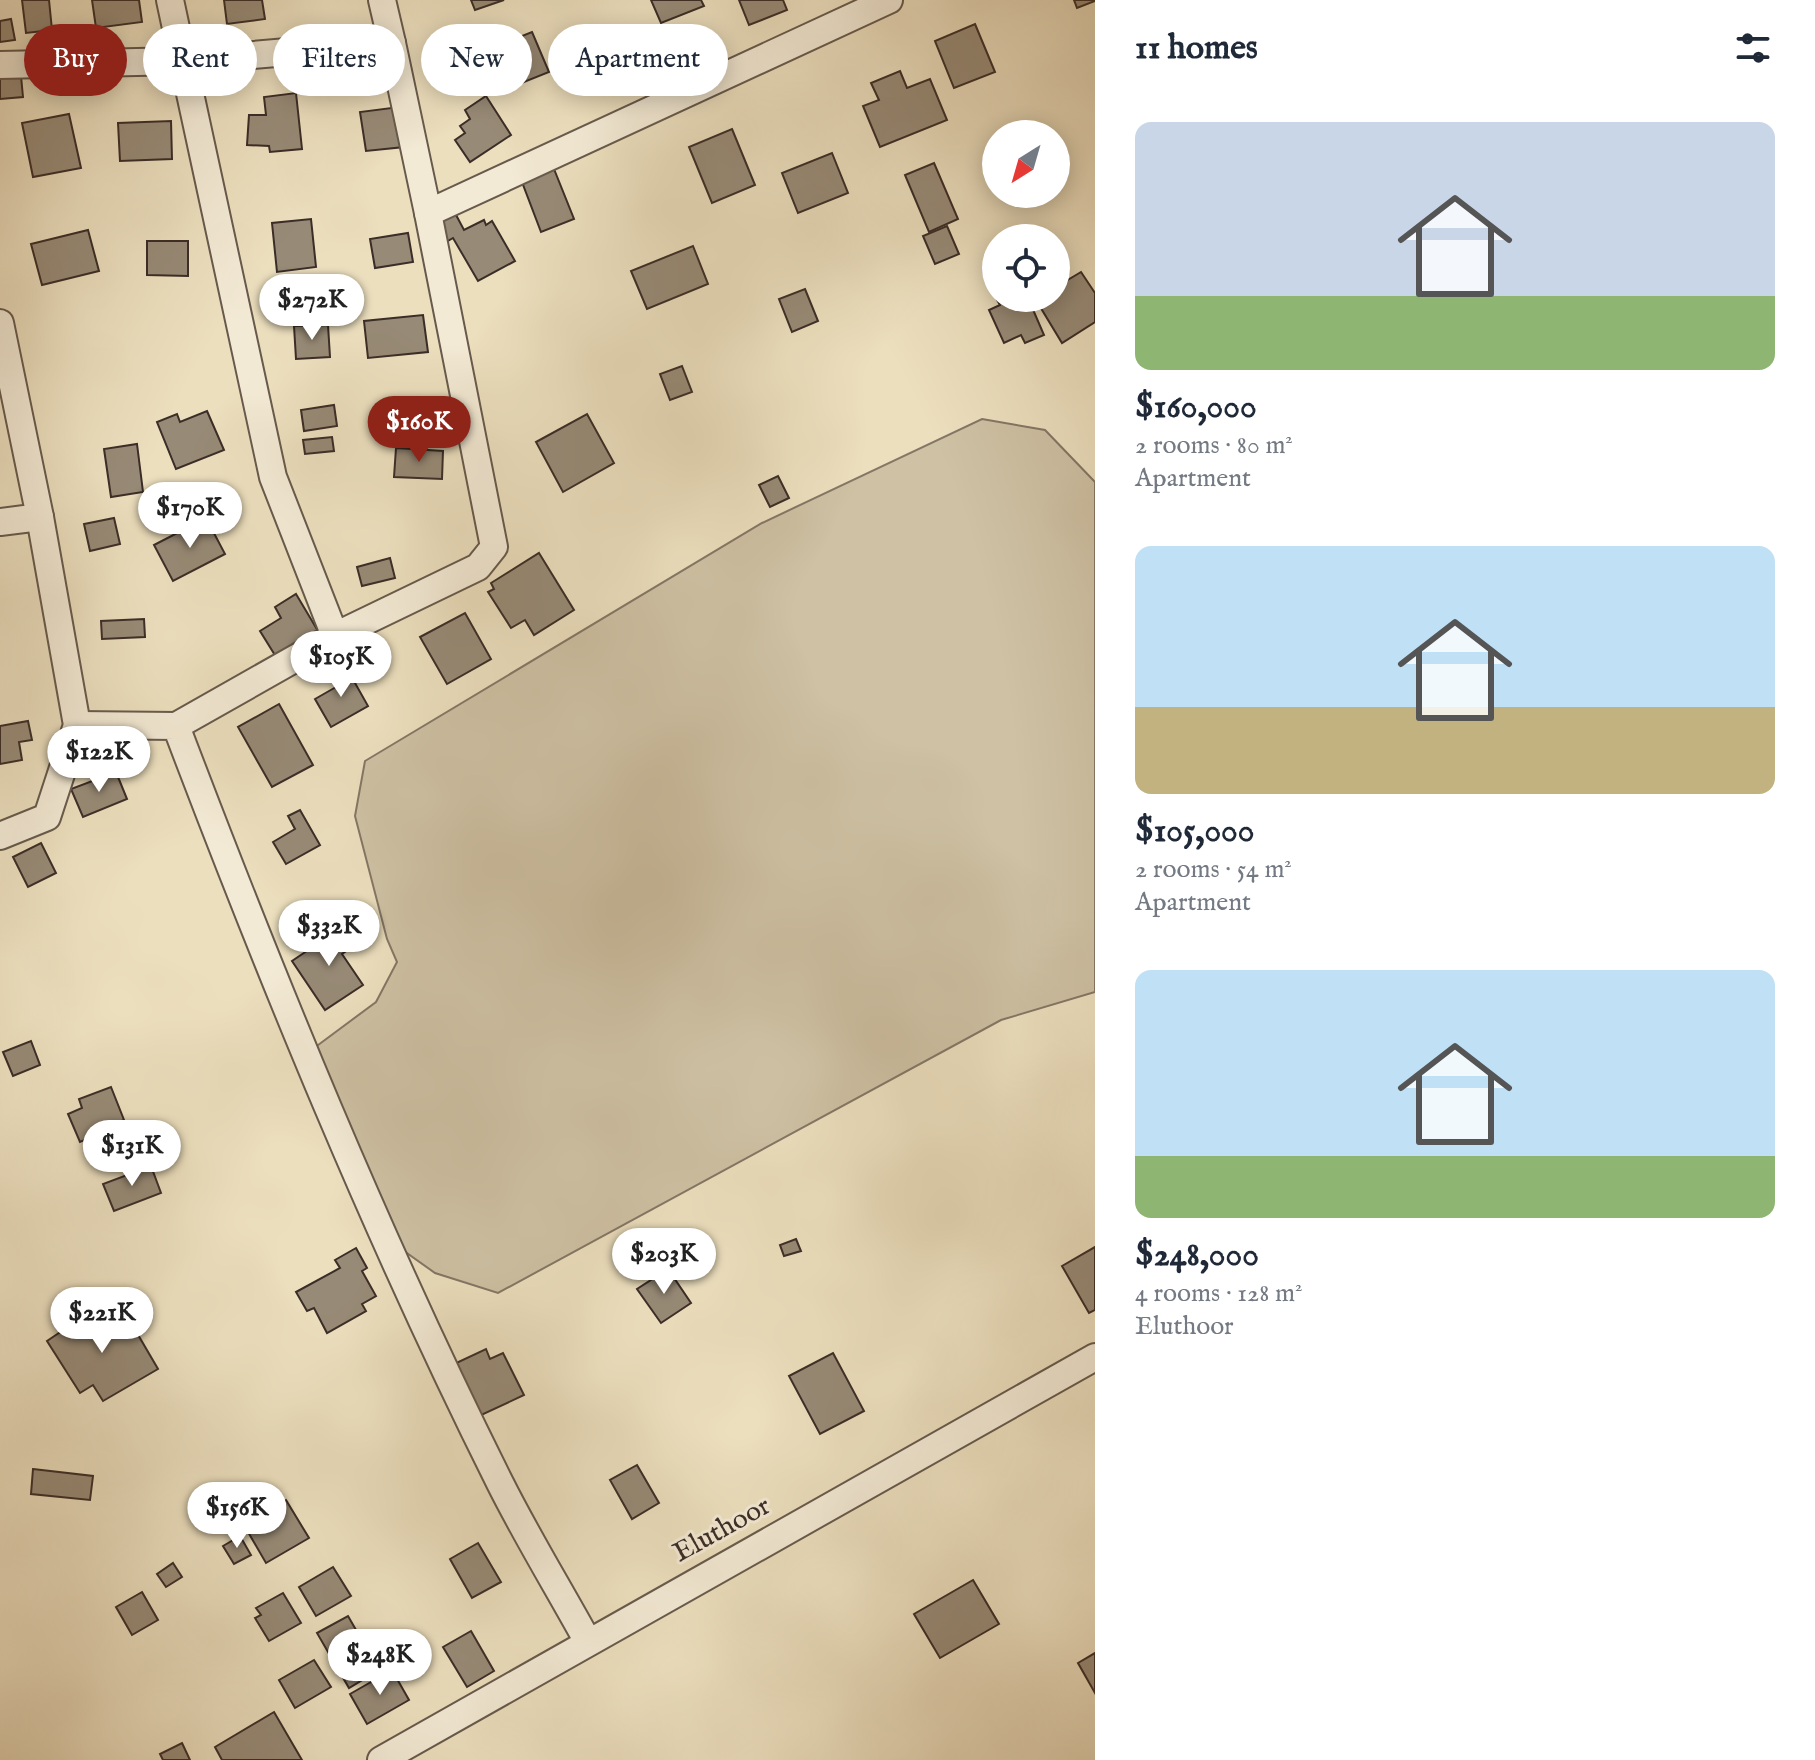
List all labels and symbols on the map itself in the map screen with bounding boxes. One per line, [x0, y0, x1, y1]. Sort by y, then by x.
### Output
north arrow [982, 120, 1070, 208]
pin: $272K [256, 274, 368, 342]
pin: $160K [363, 396, 475, 464]
pin: $170K [134, 482, 246, 550]
pin: $105K [285, 631, 397, 699]
pin: $122K [43, 726, 155, 794]
pin: $332K [273, 900, 385, 968]
pin: $131K [76, 1120, 188, 1188]
pin: $203K [608, 1228, 720, 1296]
pin: $221K [46, 1287, 158, 1355]
pin: $156K [181, 1482, 293, 1550]
street label: Eluthoor [667, 1489, 777, 1571]
pin: $248K [324, 1629, 436, 1697]

